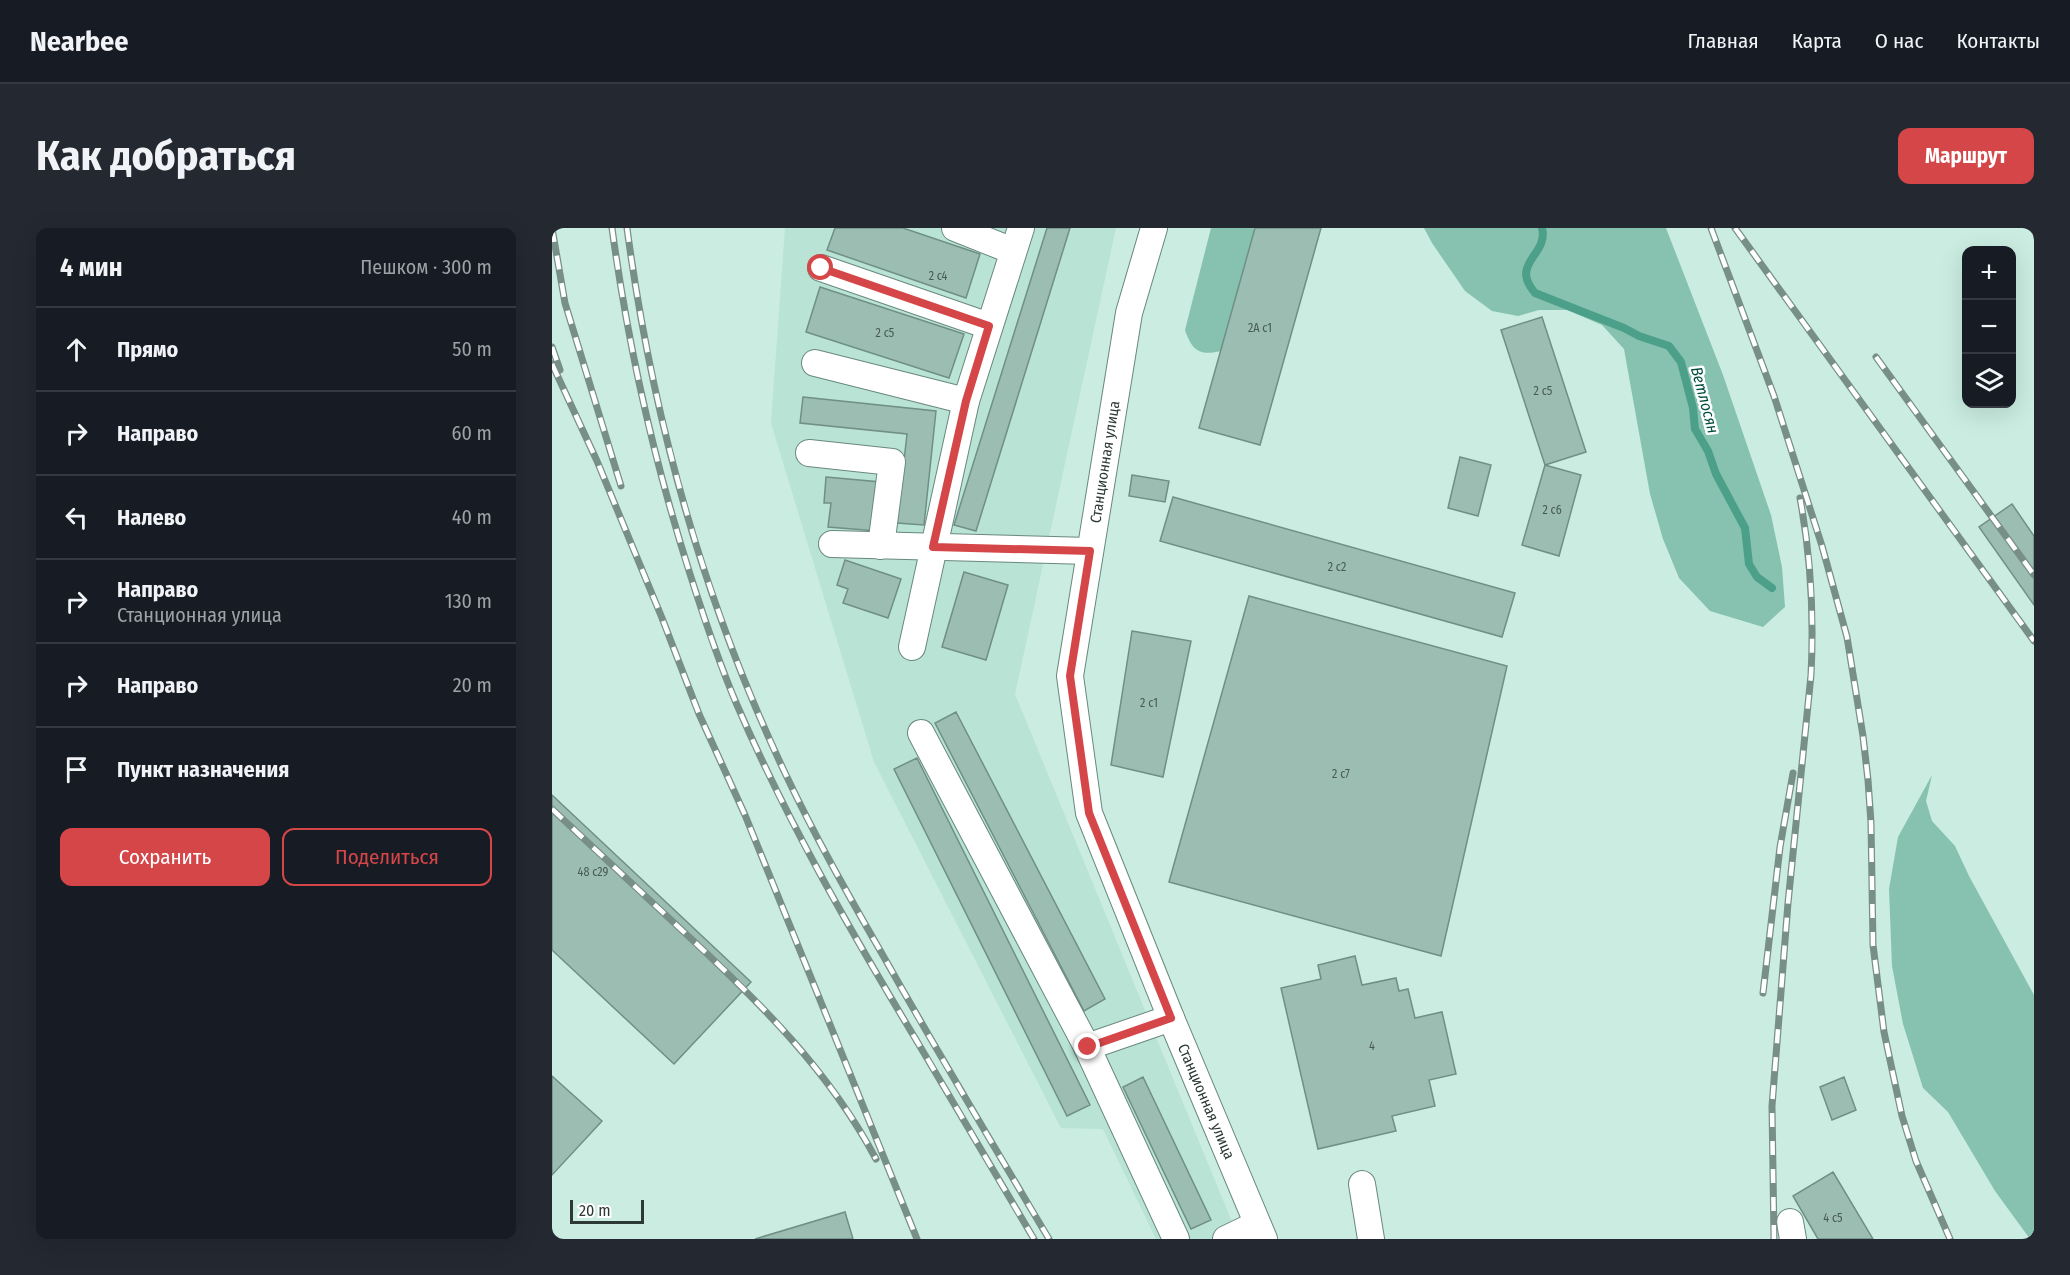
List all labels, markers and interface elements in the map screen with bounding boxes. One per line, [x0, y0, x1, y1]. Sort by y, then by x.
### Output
text: Nearbee [30, 25, 129, 58]
text: Главная [1688, 28, 1759, 54]
text: Карта [1792, 28, 1842, 54]
text: О нас [1875, 28, 1923, 54]
text: Контакты [1956, 28, 2040, 54]
button: Маршрут [1898, 128, 2034, 184]
text: Как добраться [36, 131, 296, 181]
map controls [1962, 246, 2016, 408]
button: + [1962, 246, 2016, 300]
text: 4 мин [60, 252, 122, 283]
route start [807, 254, 833, 280]
text: Пешком · 300 m [360, 255, 492, 279]
house number: 2 с4 [929, 269, 948, 283]
button: − [1962, 300, 2016, 354]
house number: 2А с1 [1248, 321, 1272, 335]
house number: 2 с5 [876, 326, 895, 340]
icon: ahead [60, 333, 93, 366]
text: Прямо [117, 336, 178, 363]
text: 50 m [452, 337, 492, 361]
button: layers [1962, 354, 2016, 408]
water label: Ветлосян [1687, 364, 1723, 436]
house number: 2 с5 [1534, 384, 1553, 398]
street label: Станционная улица [1086, 400, 1124, 524]
icon: right [60, 417, 93, 450]
text: Направо [117, 420, 198, 447]
text: 60 m [452, 421, 492, 445]
icon: left [60, 501, 93, 534]
house number: 2 с6 [1542, 503, 1562, 517]
text: Налево [117, 504, 186, 531]
text: 40 m [452, 505, 492, 529]
house number: 2 с2 [1328, 560, 1346, 574]
text: Направо [117, 576, 198, 603]
icon: right [60, 585, 93, 618]
text: 130 m [445, 589, 492, 613]
text: Станционная улица [117, 603, 282, 627]
icon: right [60, 669, 93, 702]
text: Направо [117, 672, 198, 699]
text: 20 m [453, 673, 492, 697]
house number: 2 с1 [1140, 696, 1158, 710]
icon: arrive [60, 753, 93, 786]
text: Пункт назначения [117, 756, 289, 783]
house number: 2 с7 [1332, 767, 1350, 781]
button: Сохранить [60, 828, 270, 886]
button: Поделиться [282, 828, 492, 886]
house number: 48 с29 [578, 865, 609, 879]
route end [1074, 1033, 1100, 1059]
house number: 4 [1369, 1039, 1375, 1053]
street label: Станционная улица [1174, 1041, 1238, 1162]
scale bar [570, 1197, 644, 1224]
text: 20 m [579, 1201, 610, 1220]
house number: 4 с5 [1823, 1211, 1843, 1225]

